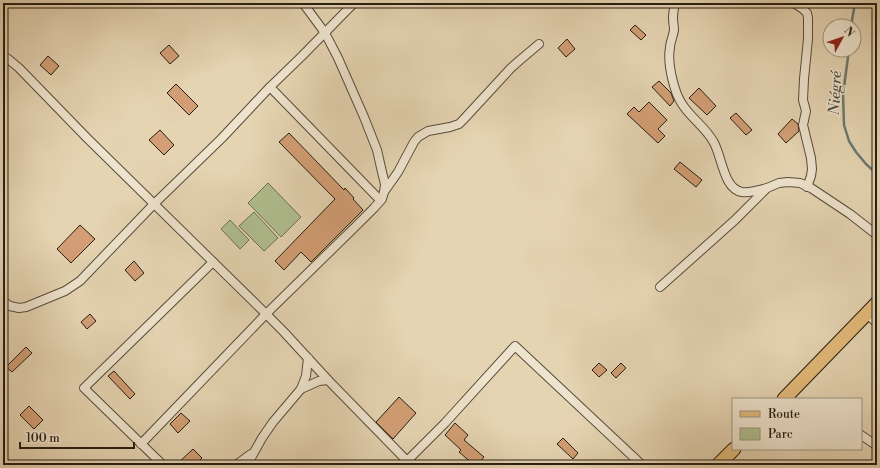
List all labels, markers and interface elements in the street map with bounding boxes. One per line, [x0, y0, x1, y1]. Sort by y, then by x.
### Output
north arrow [822, 18, 862, 58]
text: N [841, 24, 857, 40]
water label: Niégré [825, 69, 846, 117]
legend [732, 398, 862, 450]
text: Route [768, 407, 800, 422]
scale bar [20, 424, 134, 450]
text: Parc [768, 427, 793, 442]
text: 100 m [26, 431, 60, 446]

